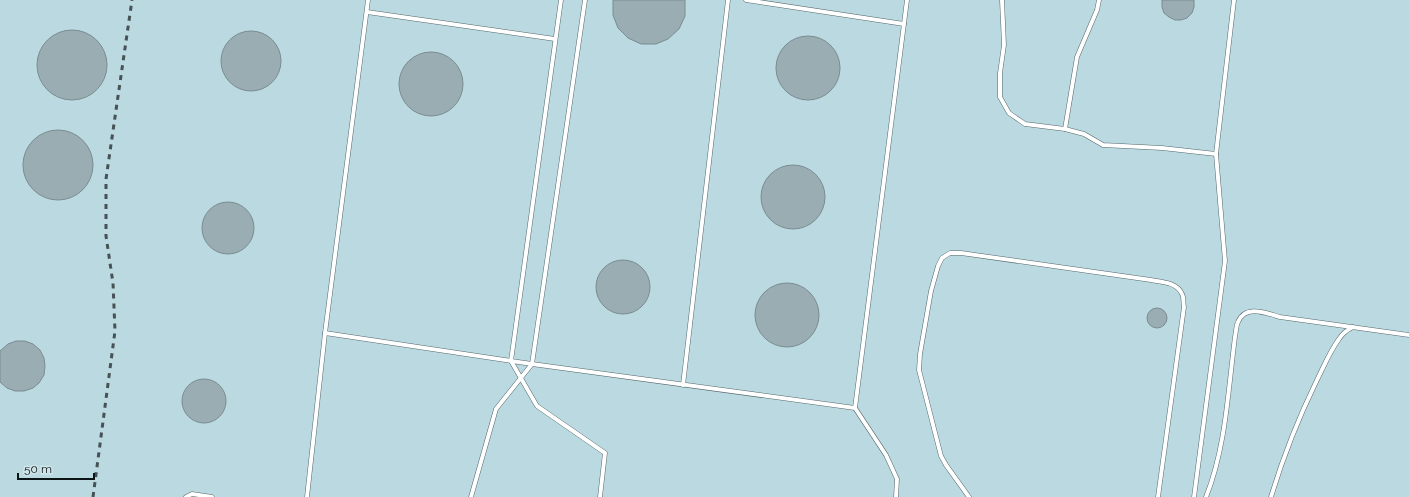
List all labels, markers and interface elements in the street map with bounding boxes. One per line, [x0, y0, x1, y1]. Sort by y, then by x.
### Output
scale bar [18, 455, 94, 481]
text: 50 m [24, 462, 52, 476]

